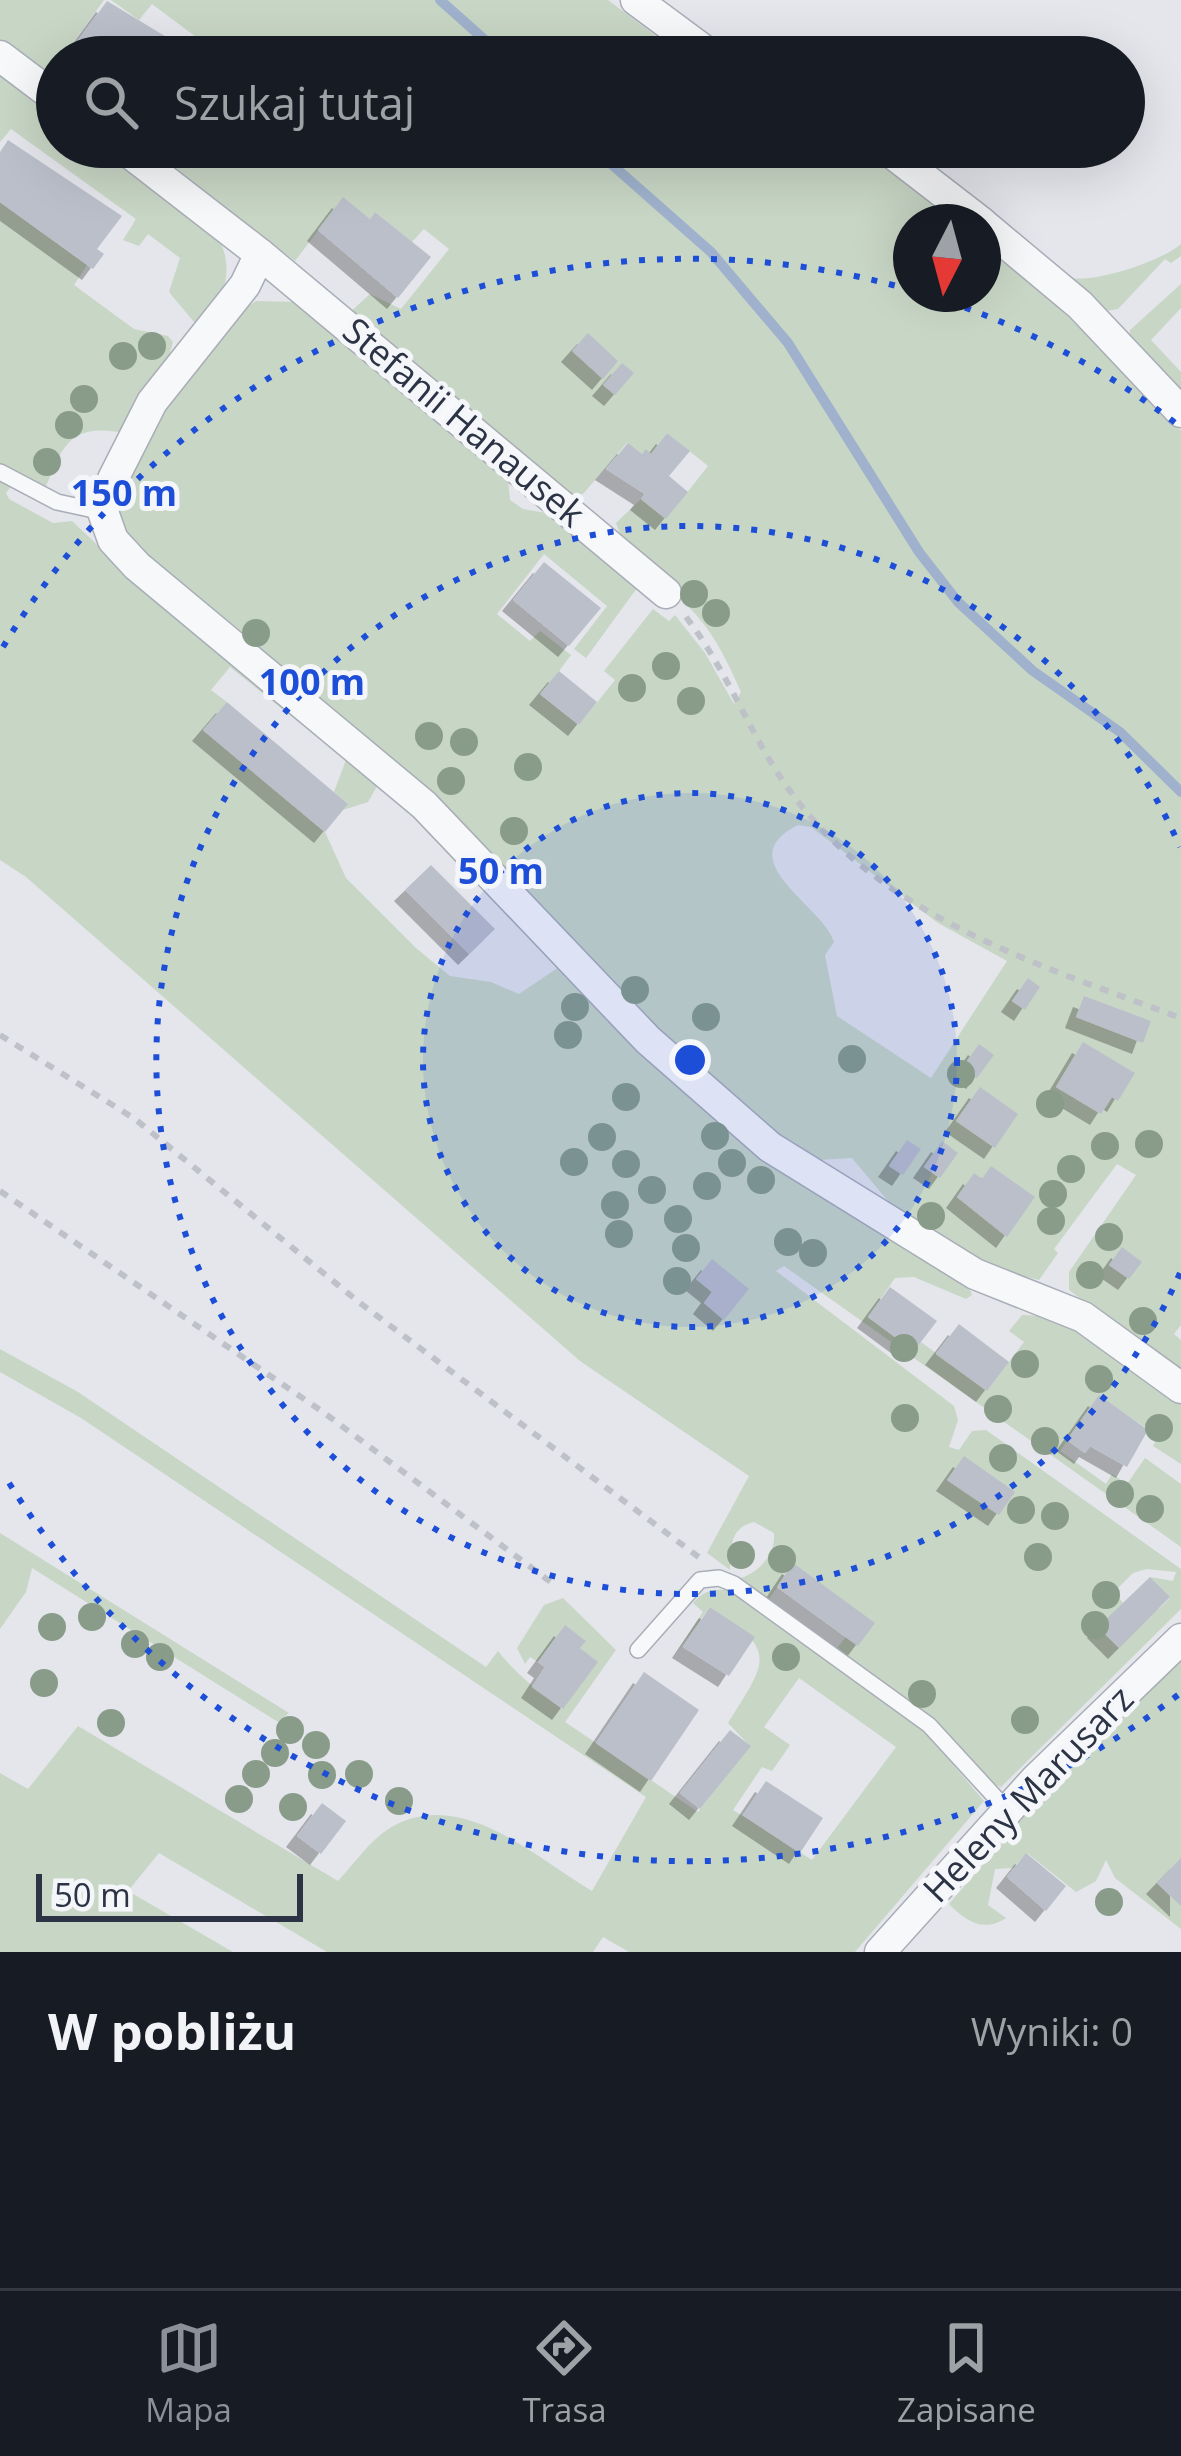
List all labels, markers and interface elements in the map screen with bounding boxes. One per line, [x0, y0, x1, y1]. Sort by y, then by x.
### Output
search box [36, 36, 1145, 168]
icon: search [78, 69, 144, 135]
text: Szukaj tutaj [174, 72, 415, 133]
north arrow [893, 204, 1001, 312]
street label: Stefanii Hanausek [333, 306, 596, 537]
text: 150 m [71, 468, 177, 517]
text: 100 m [259, 657, 365, 706]
text: 50 m [458, 846, 544, 895]
centre of rings [669, 1039, 711, 1081]
street label: Heleny Marusarz [912, 1675, 1144, 1913]
scale bar [36, 1868, 303, 1921]
text: 50 m [54, 1872, 131, 1917]
text: W pobliżu [48, 1995, 296, 2065]
text: Wyniki: 0 [971, 2004, 1133, 2057]
tab: Mapa [145, 2315, 232, 2432]
tab: Trasa [522, 2315, 607, 2432]
tab: Zapisane [897, 2315, 1036, 2432]

